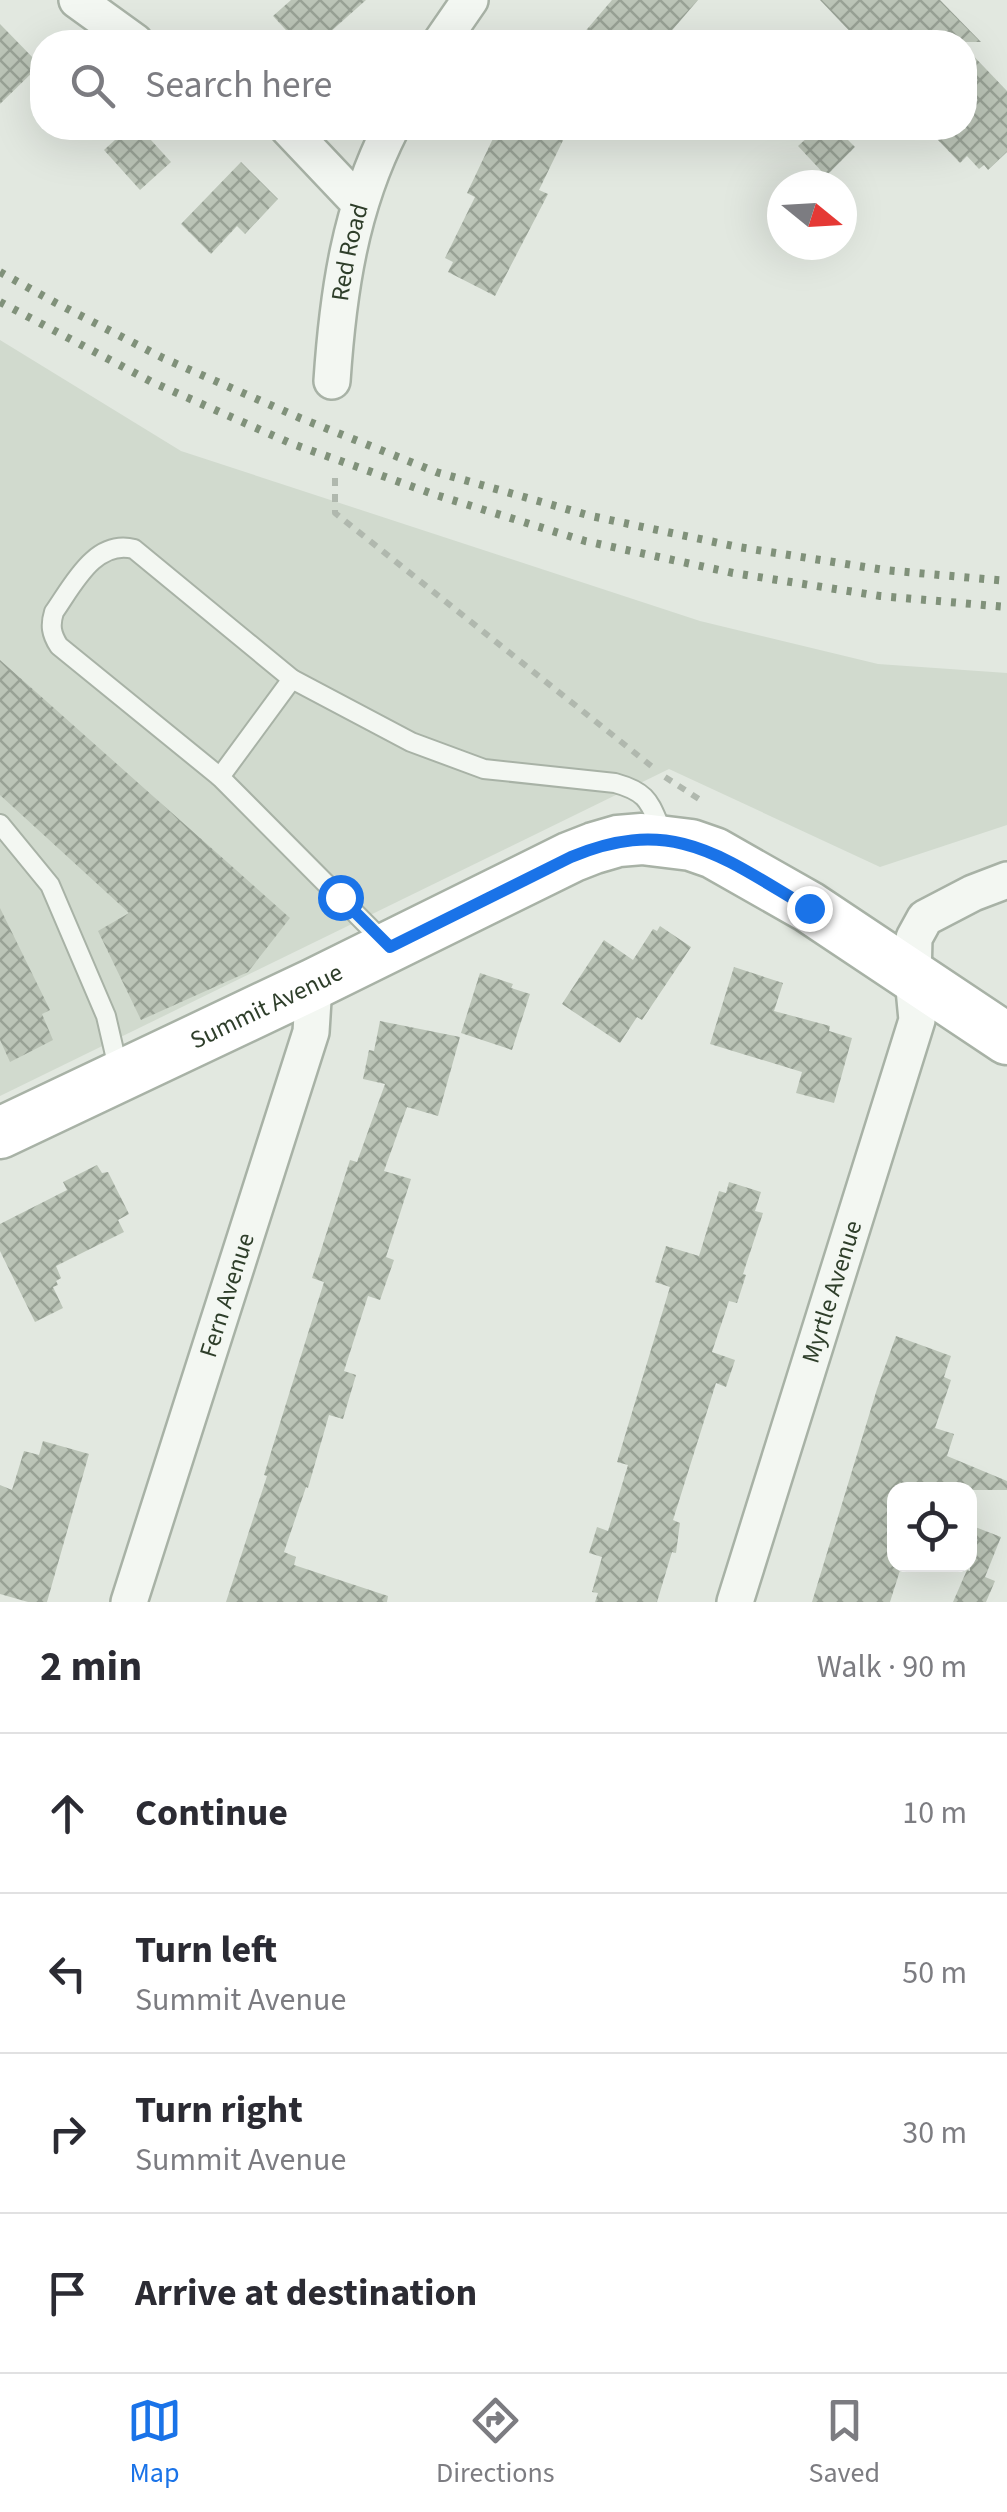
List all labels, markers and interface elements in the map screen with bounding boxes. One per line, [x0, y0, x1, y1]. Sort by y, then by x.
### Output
search box [30, 30, 977, 140]
icon: search [65, 58, 120, 113]
text: Search here [145, 58, 332, 112]
north arrow [767, 170, 857, 260]
street label: Red Road [322, 199, 378, 303]
route start [318, 875, 364, 921]
route end [787, 886, 833, 932]
street label: Summit Avenue [184, 955, 349, 1058]
street label: Myrtle Avenue [793, 1216, 871, 1368]
street label: Fern Avenue [190, 1228, 264, 1362]
map controls [887, 1482, 977, 1572]
button: locate [887, 1482, 977, 1572]
text: 2 min [40, 1637, 142, 1697]
text: Walk · 90 m [817, 1644, 967, 1690]
icon: ahead [40, 1786, 95, 1841]
text: Continue [135, 1786, 288, 1840]
text: 10 m [902, 1790, 967, 1836]
text: Turn left [135, 1923, 277, 1977]
icon: left [40, 1946, 95, 2001]
text: 50 m [902, 1950, 967, 1996]
text: Summit Avenue [135, 1977, 346, 2023]
text: Turn right [135, 2083, 303, 2137]
icon: right [40, 2106, 95, 2161]
text: 30 m [902, 2110, 967, 2156]
text: Summit Avenue [135, 2137, 346, 2183]
icon: arrive [40, 2266, 95, 2321]
text: Arrive at destination [135, 2266, 477, 2320]
tab: Map [127, 2393, 182, 2493]
tab: Directions [436, 2393, 555, 2493]
tab: Saved [809, 2393, 880, 2493]

